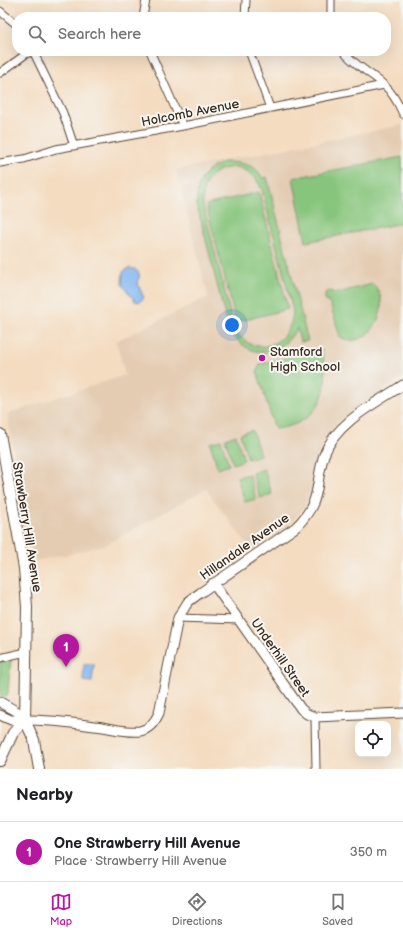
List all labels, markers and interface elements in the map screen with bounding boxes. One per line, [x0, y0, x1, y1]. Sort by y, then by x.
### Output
search box [12, 12, 391, 56]
icon: search [26, 23, 48, 45]
text: Search here [58, 25, 141, 44]
street label: Holcomb Avenue [140, 96, 241, 130]
your location [222, 315, 242, 335]
place label: Stamford High School [270, 344, 340, 375]
marker: Stamford High School [257, 353, 267, 363]
street label: Strawberry Hill Avenue [9, 461, 45, 594]
street label: Hillandale Avenue [197, 510, 293, 584]
street label: Underhill Street [247, 615, 313, 700]
pin: 1 [53, 634, 79, 667]
map controls [355, 721, 391, 757]
button: locate [355, 721, 391, 757]
text: Nearby [16, 785, 73, 805]
text: One Strawberry Hill Avenue [54, 834, 240, 853]
text: 1 [26, 844, 32, 860]
text: 350 m [350, 844, 387, 860]
text: Place · Strawberry Hill Avenue [54, 853, 227, 869]
tab: Map [50, 891, 72, 928]
tab: Directions [172, 891, 222, 928]
tab: Saved [322, 891, 353, 928]

